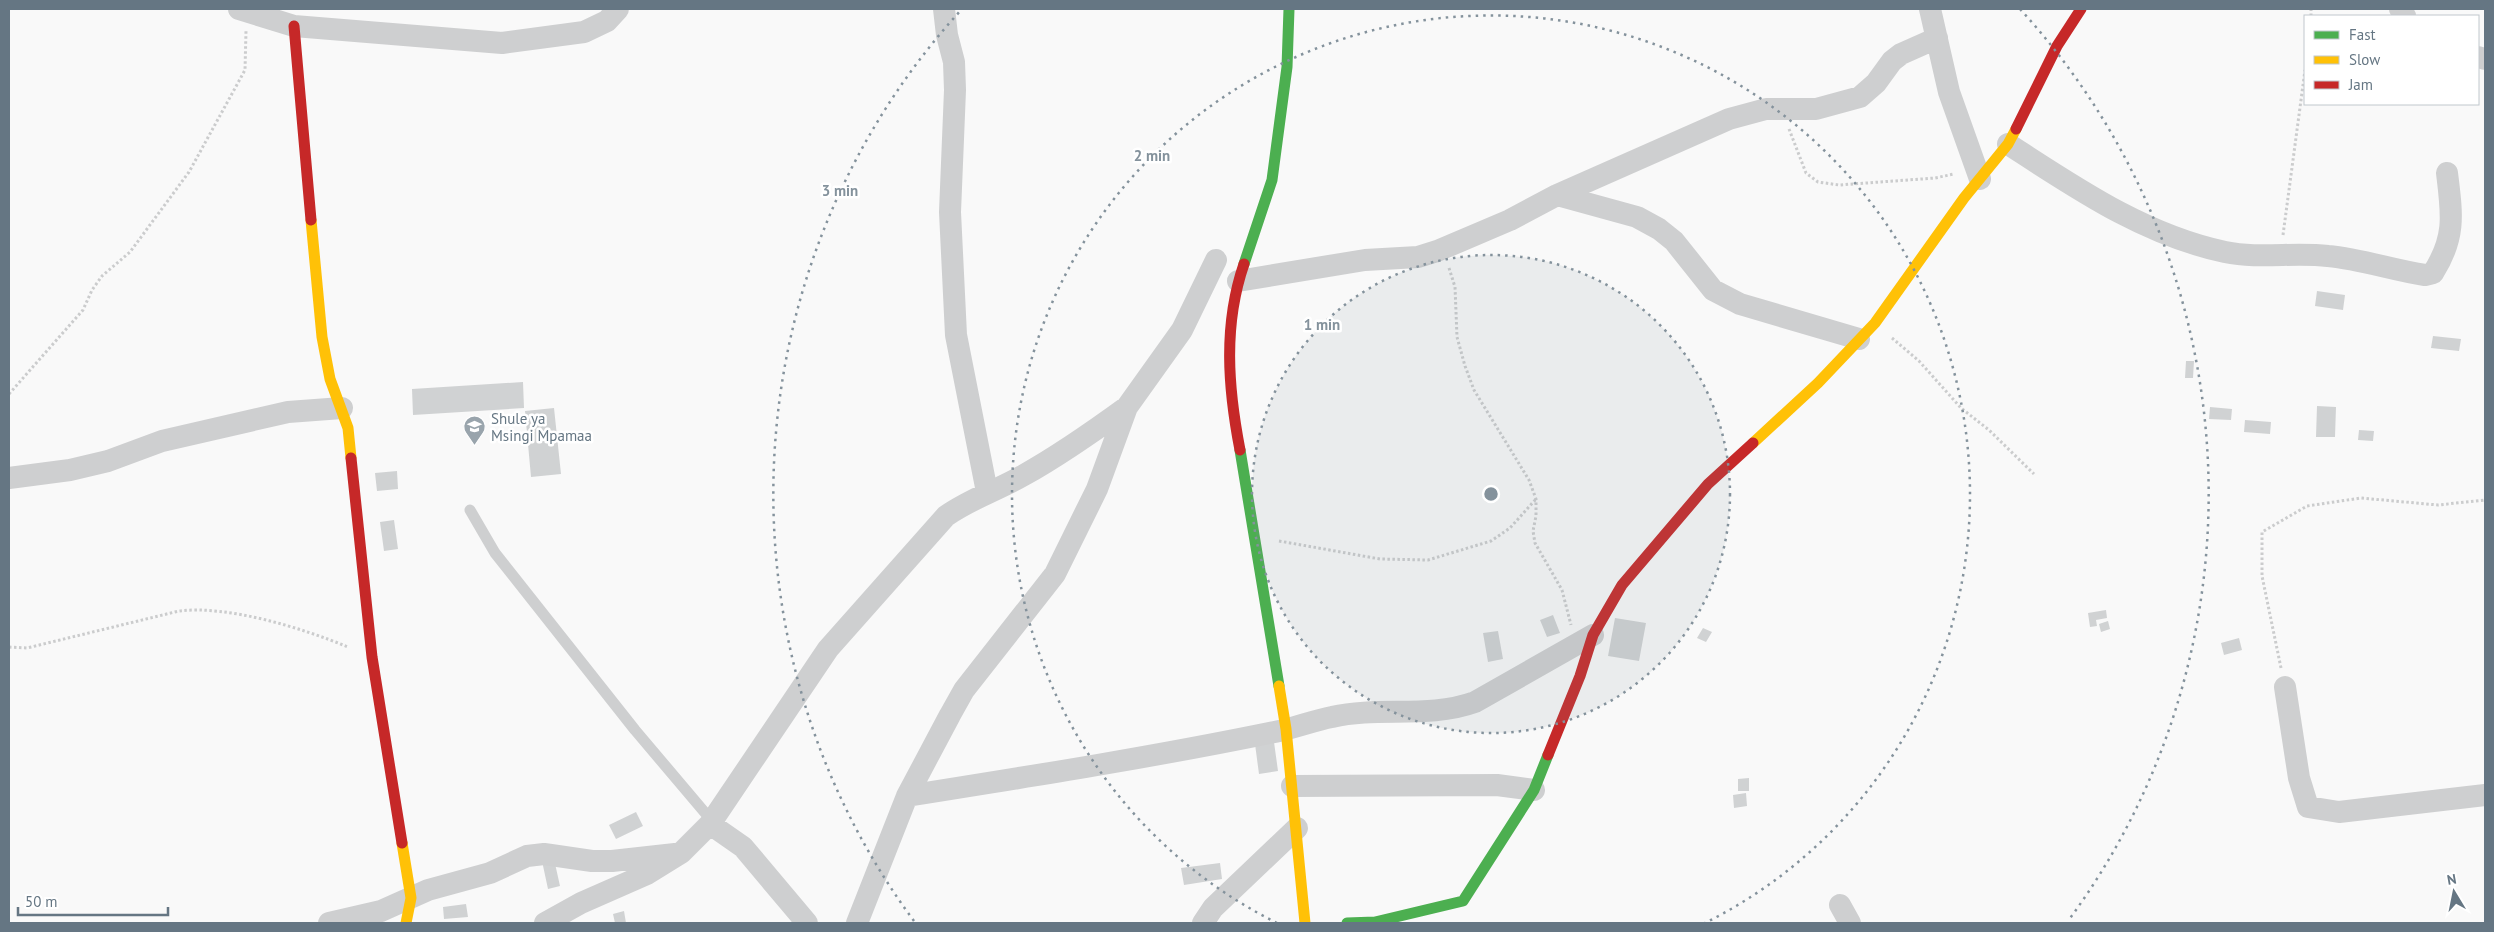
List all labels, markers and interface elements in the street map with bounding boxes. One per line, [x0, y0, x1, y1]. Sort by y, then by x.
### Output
legend [2304, 15, 2479, 105]
text: Fast [2349, 25, 2376, 44]
text: Slow [2349, 50, 2380, 69]
text: Jam [2348, 75, 2373, 94]
text: 2 min [1134, 146, 1170, 165]
text: 3 min [822, 181, 858, 200]
text: 1 min [1304, 315, 1340, 334]
place label: Shule ya Msingi Mpamaa [491, 409, 592, 445]
school or university icon: Shule ya Msingi Mpamaa [463, 415, 487, 446]
centre of rings [1482, 485, 1500, 503]
north arrow [2429, 867, 2479, 917]
text: N [2446, 870, 2458, 889]
scale bar [18, 884, 168, 916]
text: 50 m [25, 892, 58, 911]

